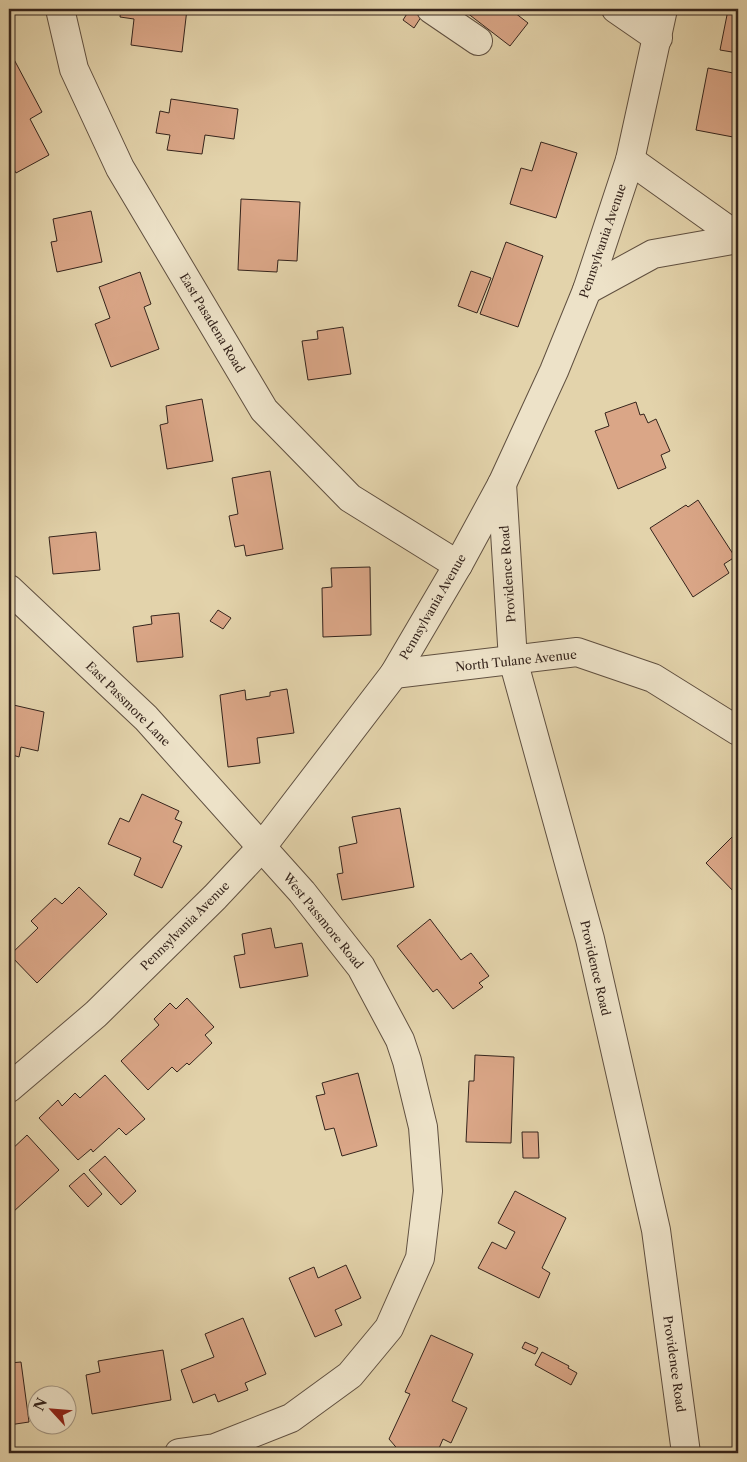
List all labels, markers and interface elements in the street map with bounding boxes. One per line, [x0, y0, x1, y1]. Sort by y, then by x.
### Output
street label: Pennsylvania Avenue [576, 182, 629, 300]
street label: East Pasadena Road [177, 270, 248, 376]
street label: Providence Road [497, 524, 518, 623]
street label: Pennsylvania Avenue [396, 551, 469, 662]
street label: North Tulane Avenue [454, 647, 578, 674]
street label: East Passmore Lane [83, 658, 174, 749]
street label: West Passmore Road [279, 869, 367, 972]
street label: Pennsylvania Avenue [137, 878, 232, 973]
street label: Providence Road [577, 919, 614, 1018]
street label: Providence Road [660, 1315, 689, 1414]
north arrow [28, 1384, 78, 1434]
text: N [30, 1395, 51, 1414]

